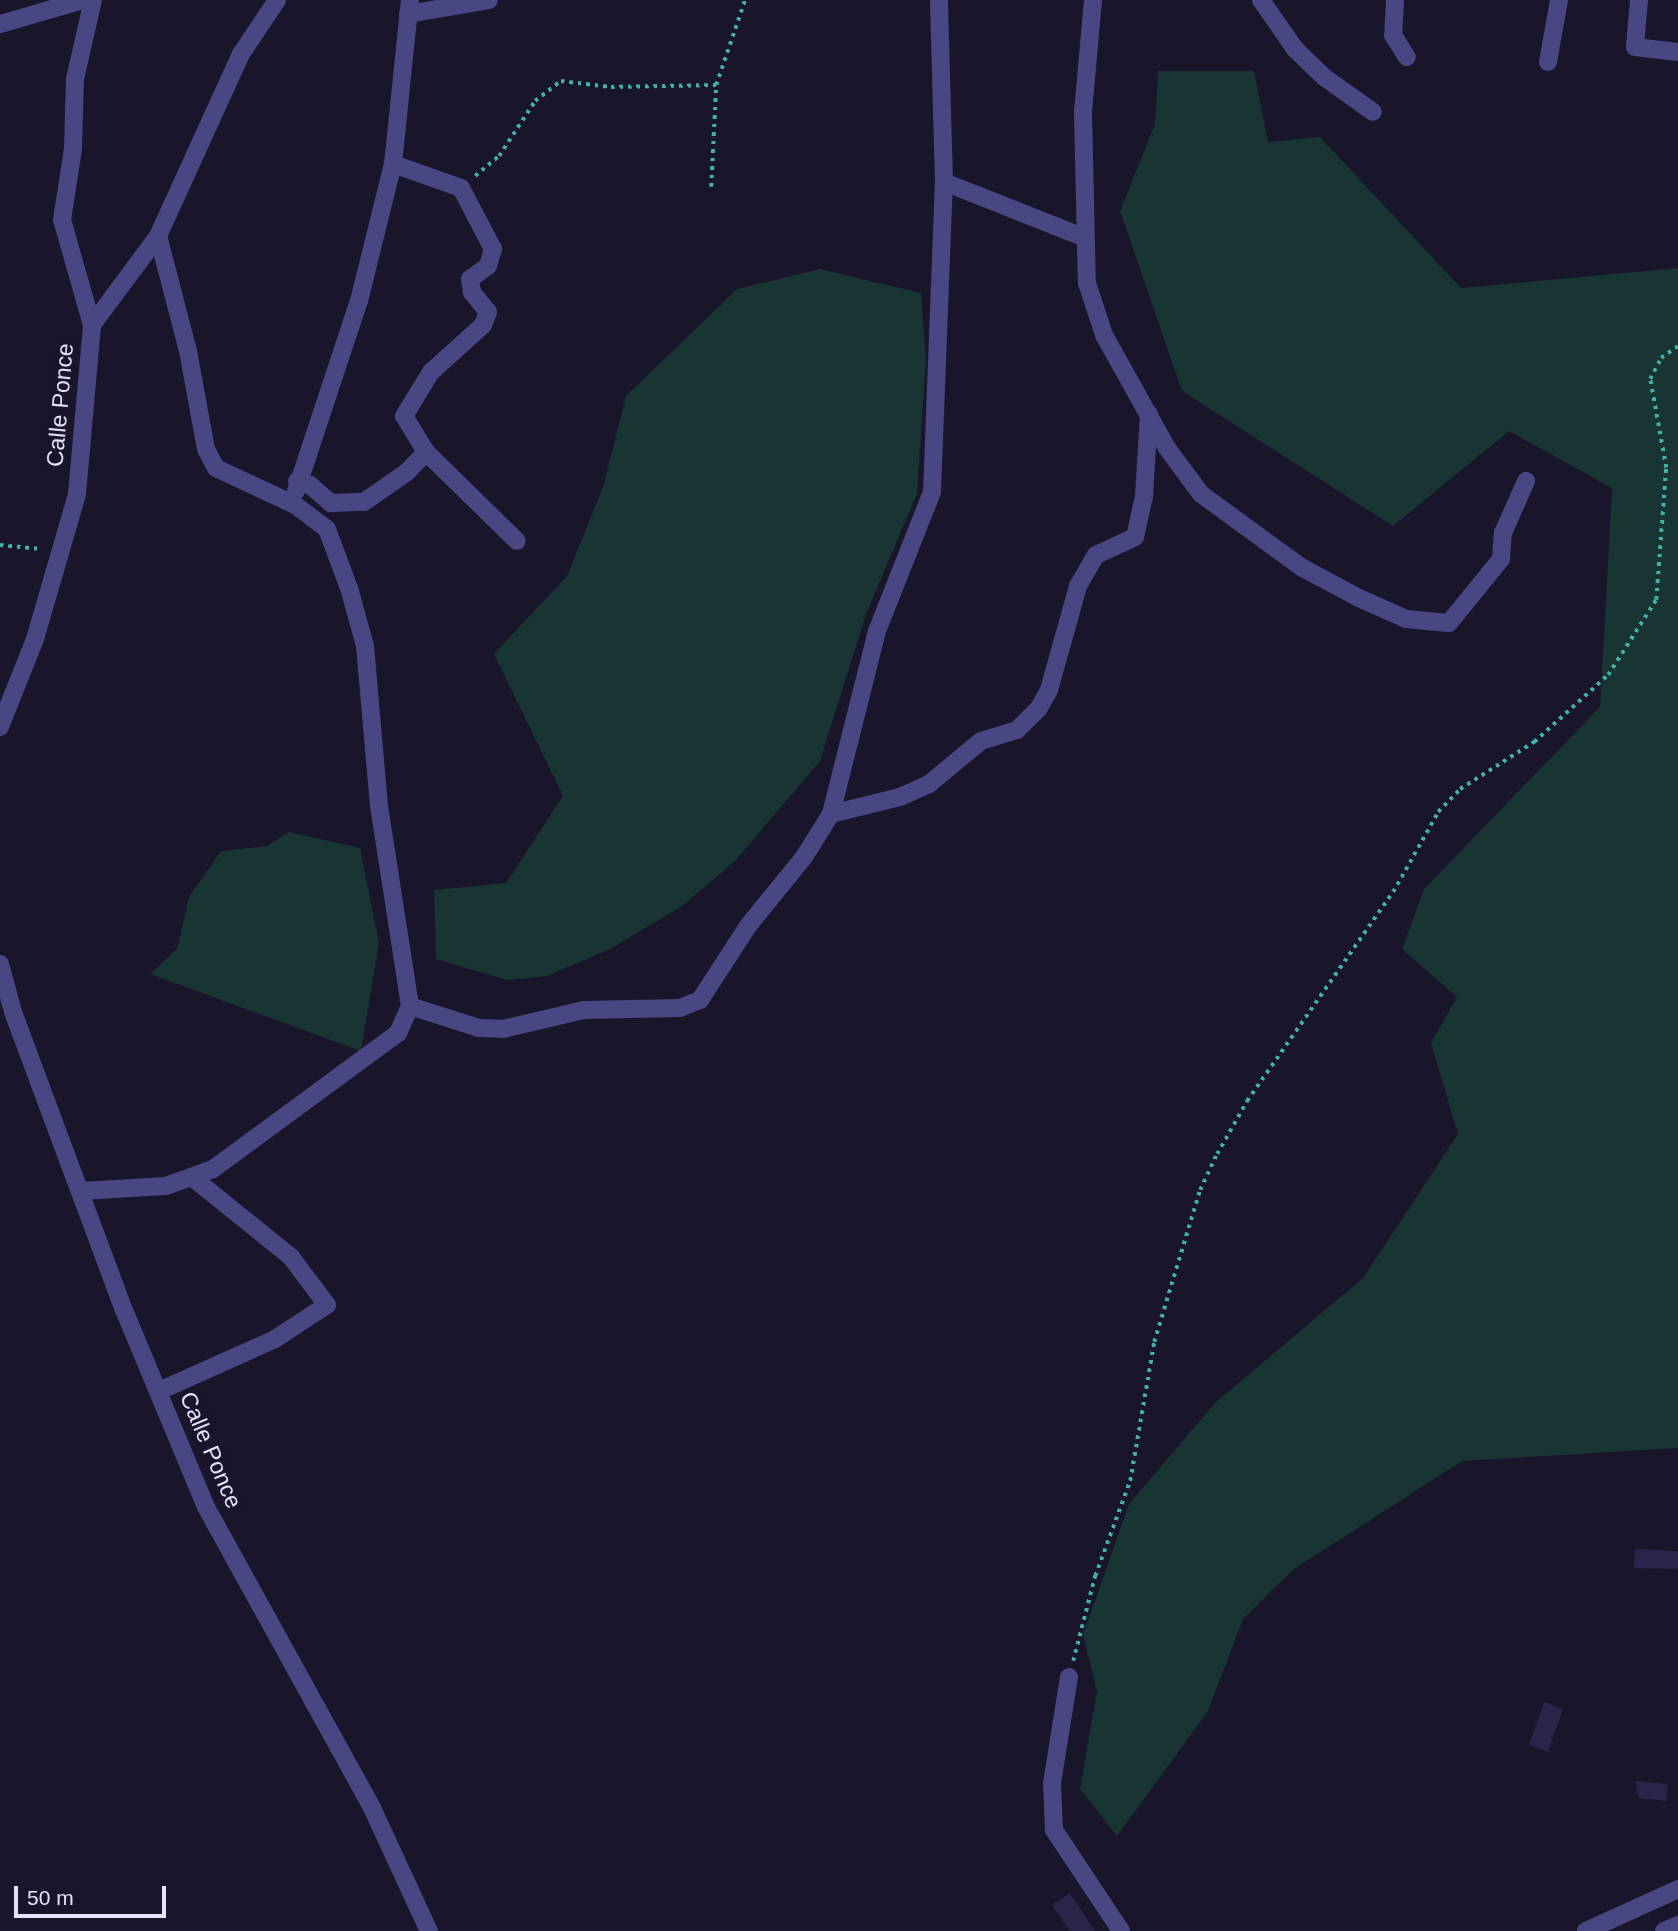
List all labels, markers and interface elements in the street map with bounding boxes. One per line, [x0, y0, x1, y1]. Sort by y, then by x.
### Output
street label: Calle Ponce [41, 342, 79, 468]
street label: Calle Ponce [174, 1388, 248, 1512]
scale bar [18, 1871, 170, 1915]
text: 50 m [27, 1886, 74, 1909]

